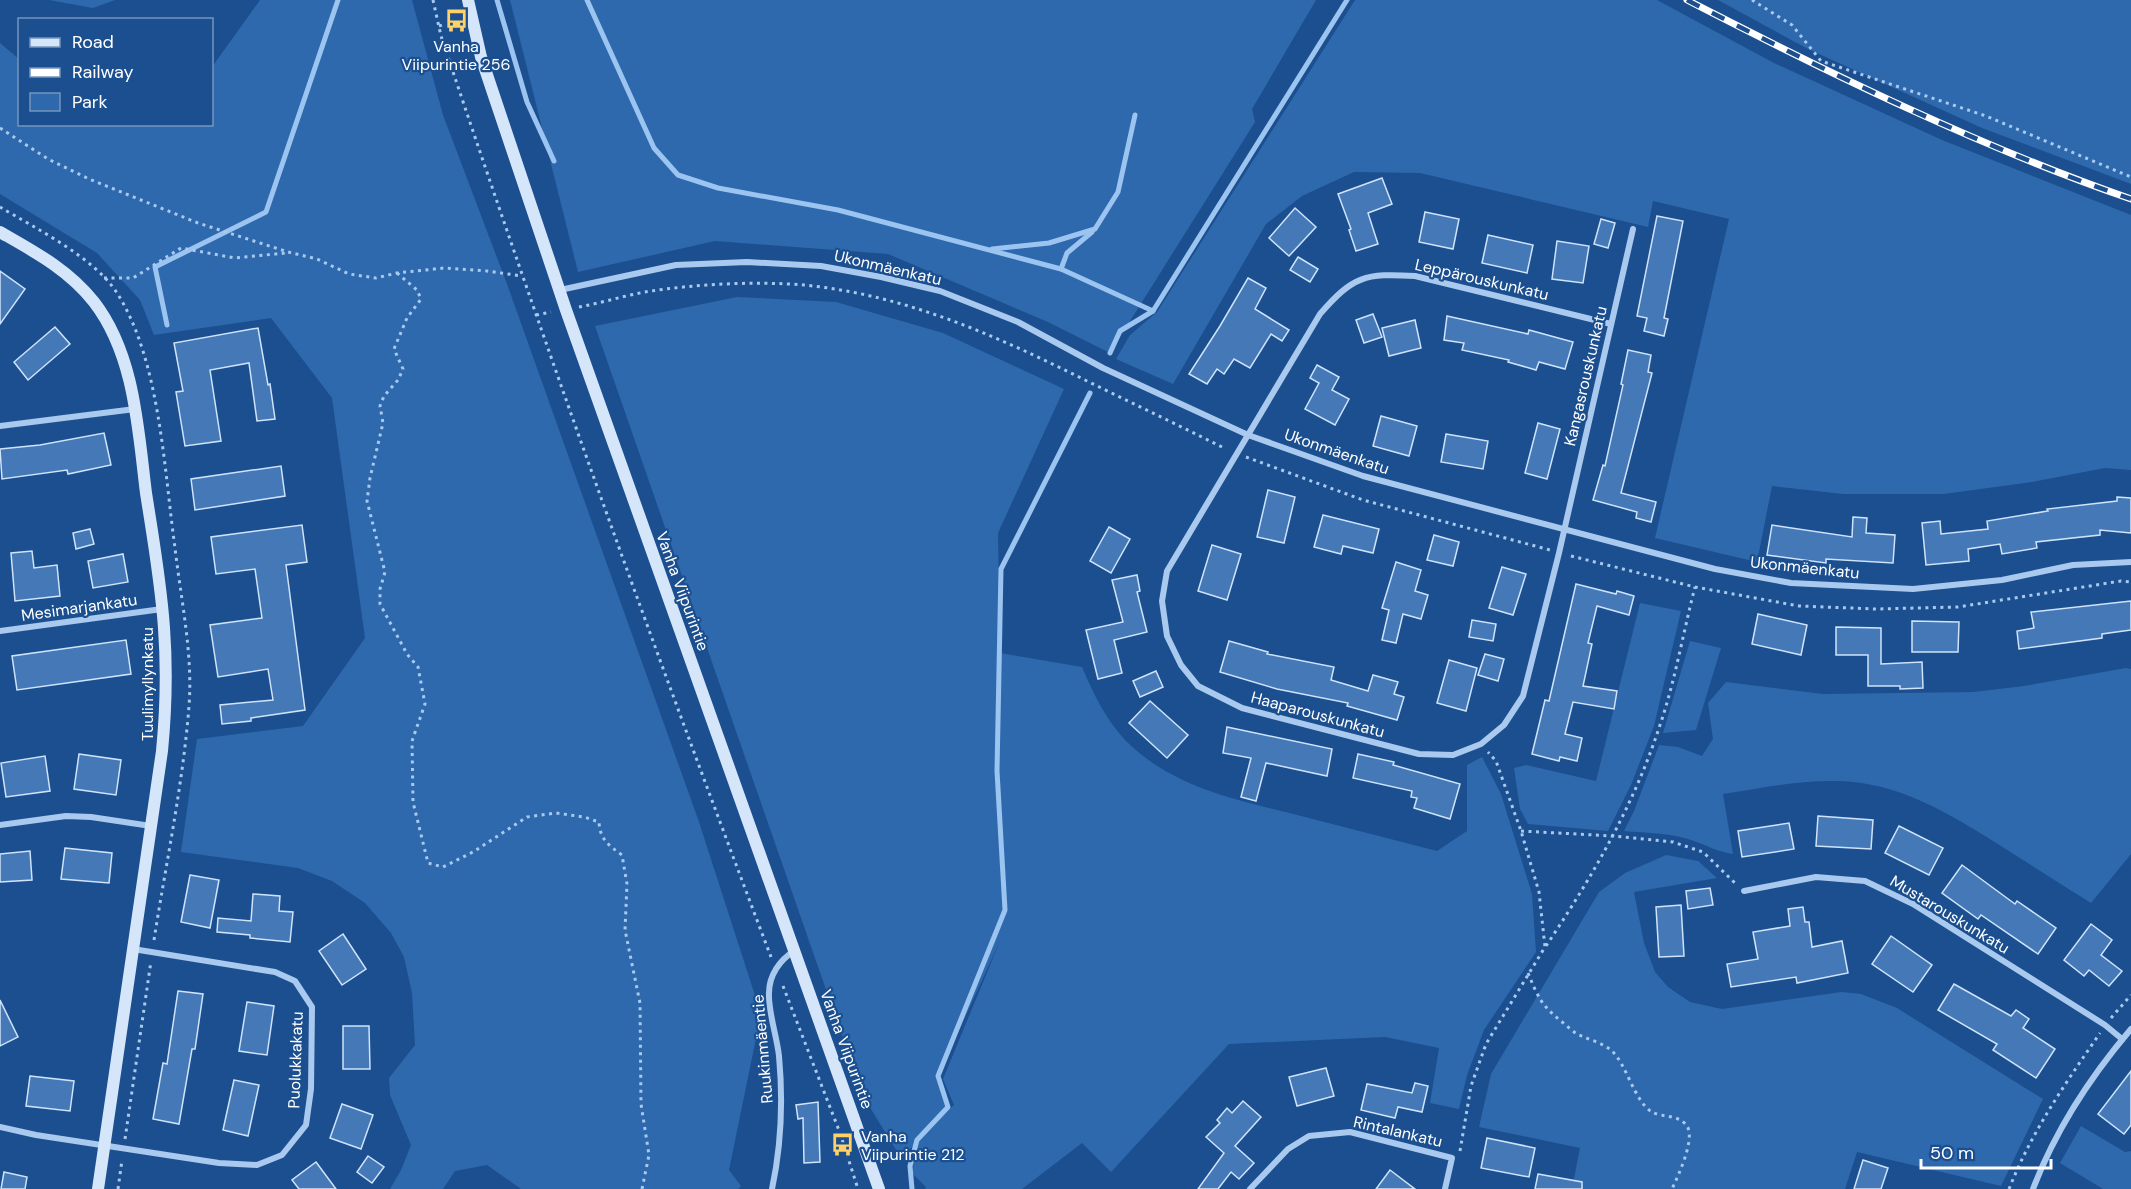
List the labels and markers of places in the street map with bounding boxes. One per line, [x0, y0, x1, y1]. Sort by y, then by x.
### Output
bus stop icon: Vanha Viipurintie 256 [443, 8, 469, 34]
place label: Vanha Viipurintie 256 [402, 36, 511, 75]
place label: Vanha Viipurintie 212 [861, 1126, 964, 1165]
bus stop icon: Vanha Viipurintie 212 [830, 1132, 856, 1158]

